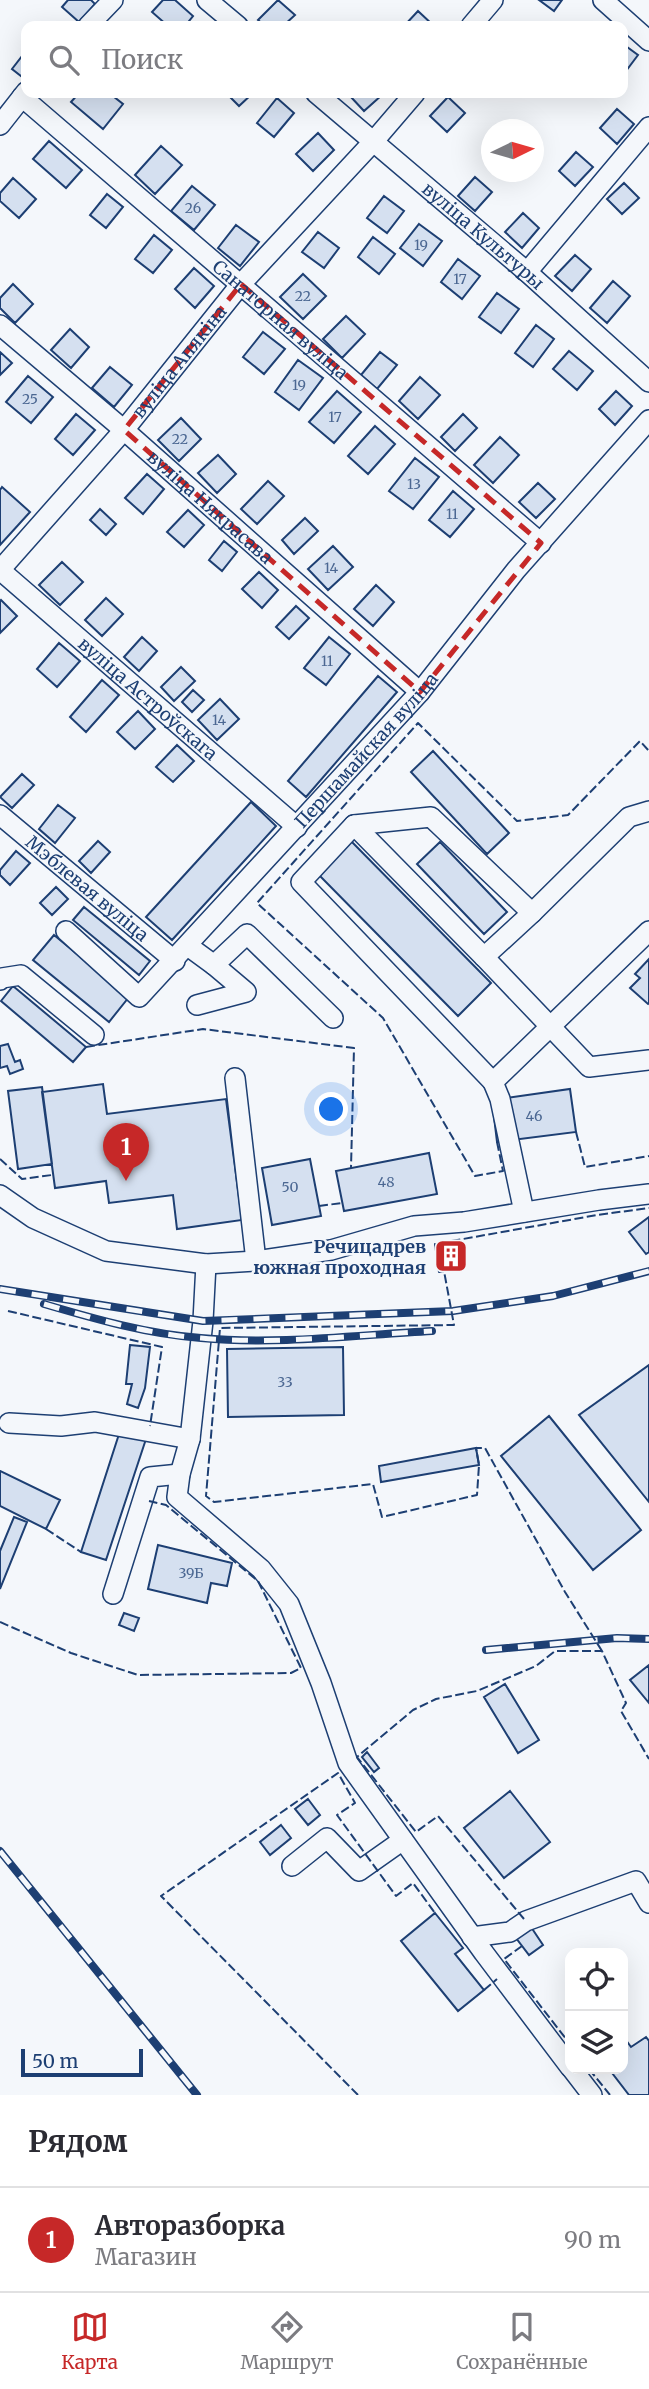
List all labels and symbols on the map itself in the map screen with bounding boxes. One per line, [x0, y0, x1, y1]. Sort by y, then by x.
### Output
north arrow [481, 119, 544, 182]
street label: вуліца Культуры [418, 177, 549, 294]
house number: 26 [185, 199, 201, 217]
house number: 19 [414, 236, 428, 254]
street label: Санаторная вуліца [208, 255, 354, 384]
house number: 17 [453, 270, 467, 288]
house number: 22 [295, 287, 311, 305]
street label: вуліца Апякіна [127, 300, 231, 422]
house number: 19 [292, 376, 306, 394]
house number: 25 [22, 390, 38, 408]
house number: 17 [328, 408, 342, 426]
house number: 22 [172, 430, 188, 448]
street label: вуліца Някрасава [143, 445, 278, 569]
house number: 13 [407, 475, 421, 493]
house number: 11 [446, 505, 458, 523]
house number: 14 [324, 559, 338, 577]
street label: вуліца Астроўскага [74, 632, 223, 765]
house number: 11 [321, 652, 333, 670]
street label: Першамайская вуліца [290, 667, 443, 832]
house number: 14 [212, 711, 226, 729]
street label: Мэблевая вуліца [21, 830, 154, 946]
your location [314, 1092, 348, 1126]
house number: 46 [526, 1107, 542, 1125]
pin: 1 [103, 1123, 149, 1181]
house number: 48 [378, 1173, 394, 1191]
house number: 50 [282, 1178, 298, 1196]
place label: Речицадрев южная проходная [253, 1235, 426, 1279]
building icon: Речицадрев южная проходная [432, 1237, 470, 1275]
house number: 33 [277, 1373, 293, 1391]
house number: 39Б [178, 1564, 204, 1582]
scale bar [21, 2046, 144, 2078]

